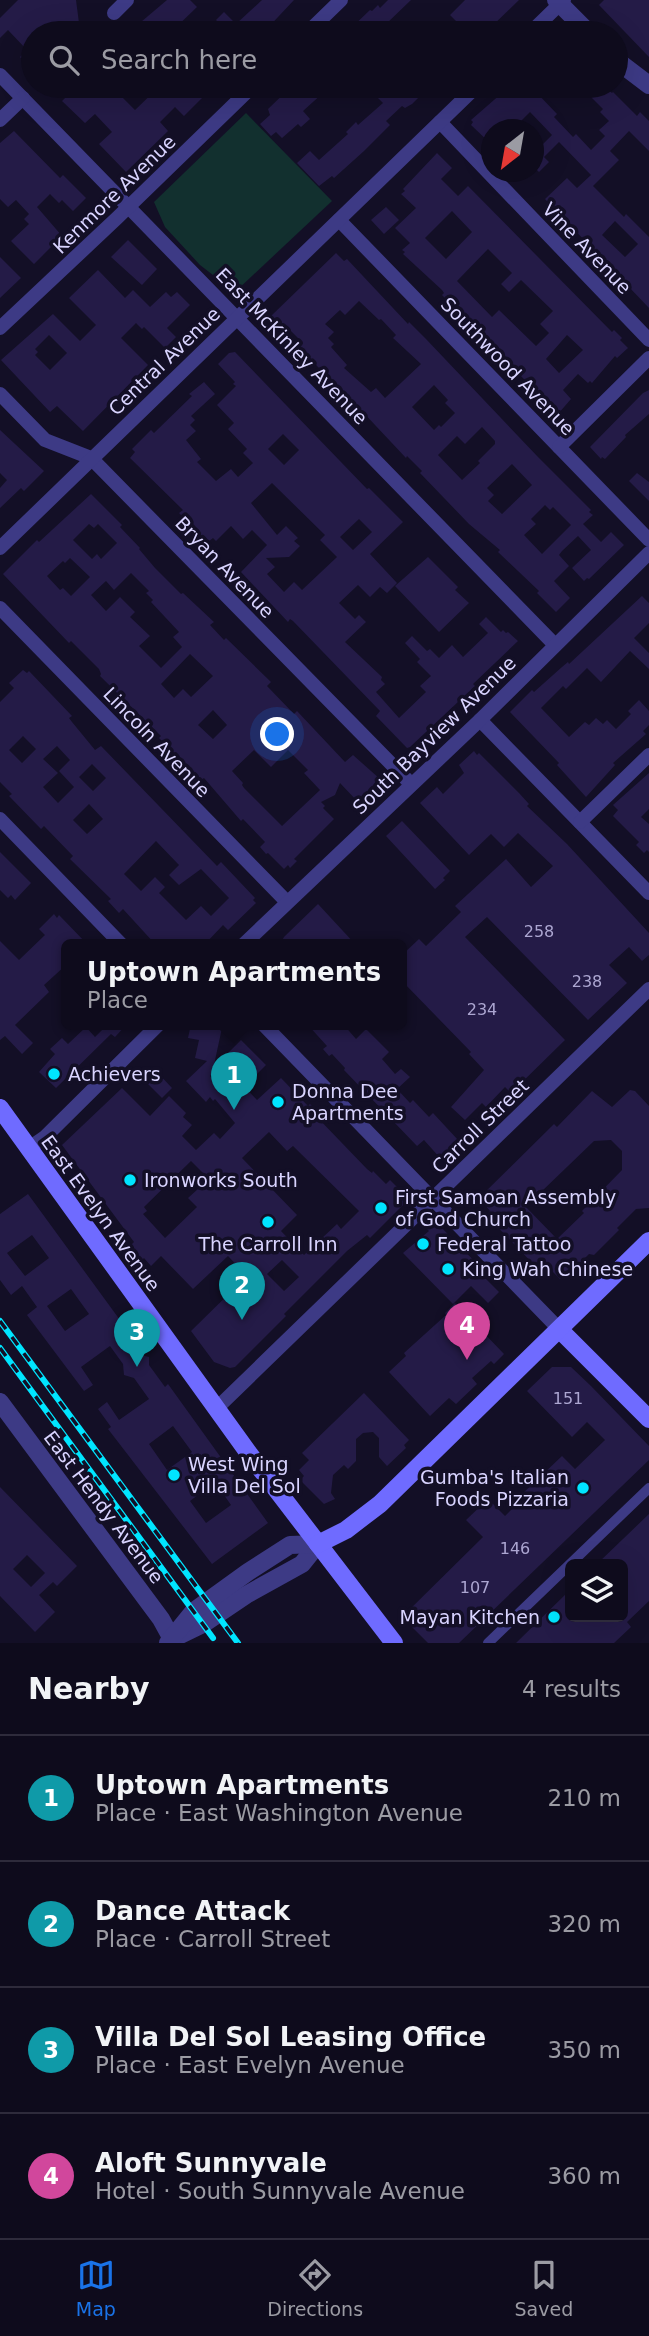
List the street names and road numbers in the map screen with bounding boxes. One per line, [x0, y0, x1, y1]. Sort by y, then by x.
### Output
street label: Kenmore Avenue [48, 130, 180, 258]
street label: Vine Avenue [538, 198, 636, 298]
street label: East McKinley Avenue [212, 263, 372, 429]
street label: Southwood Avenue [437, 293, 579, 439]
street label: Central Avenue [104, 302, 224, 420]
street label: Bryan Avenue [171, 512, 279, 622]
street label: South Bayview Avenue [348, 652, 520, 818]
street label: Lincoln Avenue [99, 683, 215, 801]
street label: Carroll Street [427, 1074, 533, 1178]
street label: East Evelyn Avenue [37, 1131, 165, 1295]
street label: East Hendy Avenue [40, 1427, 168, 1587]

